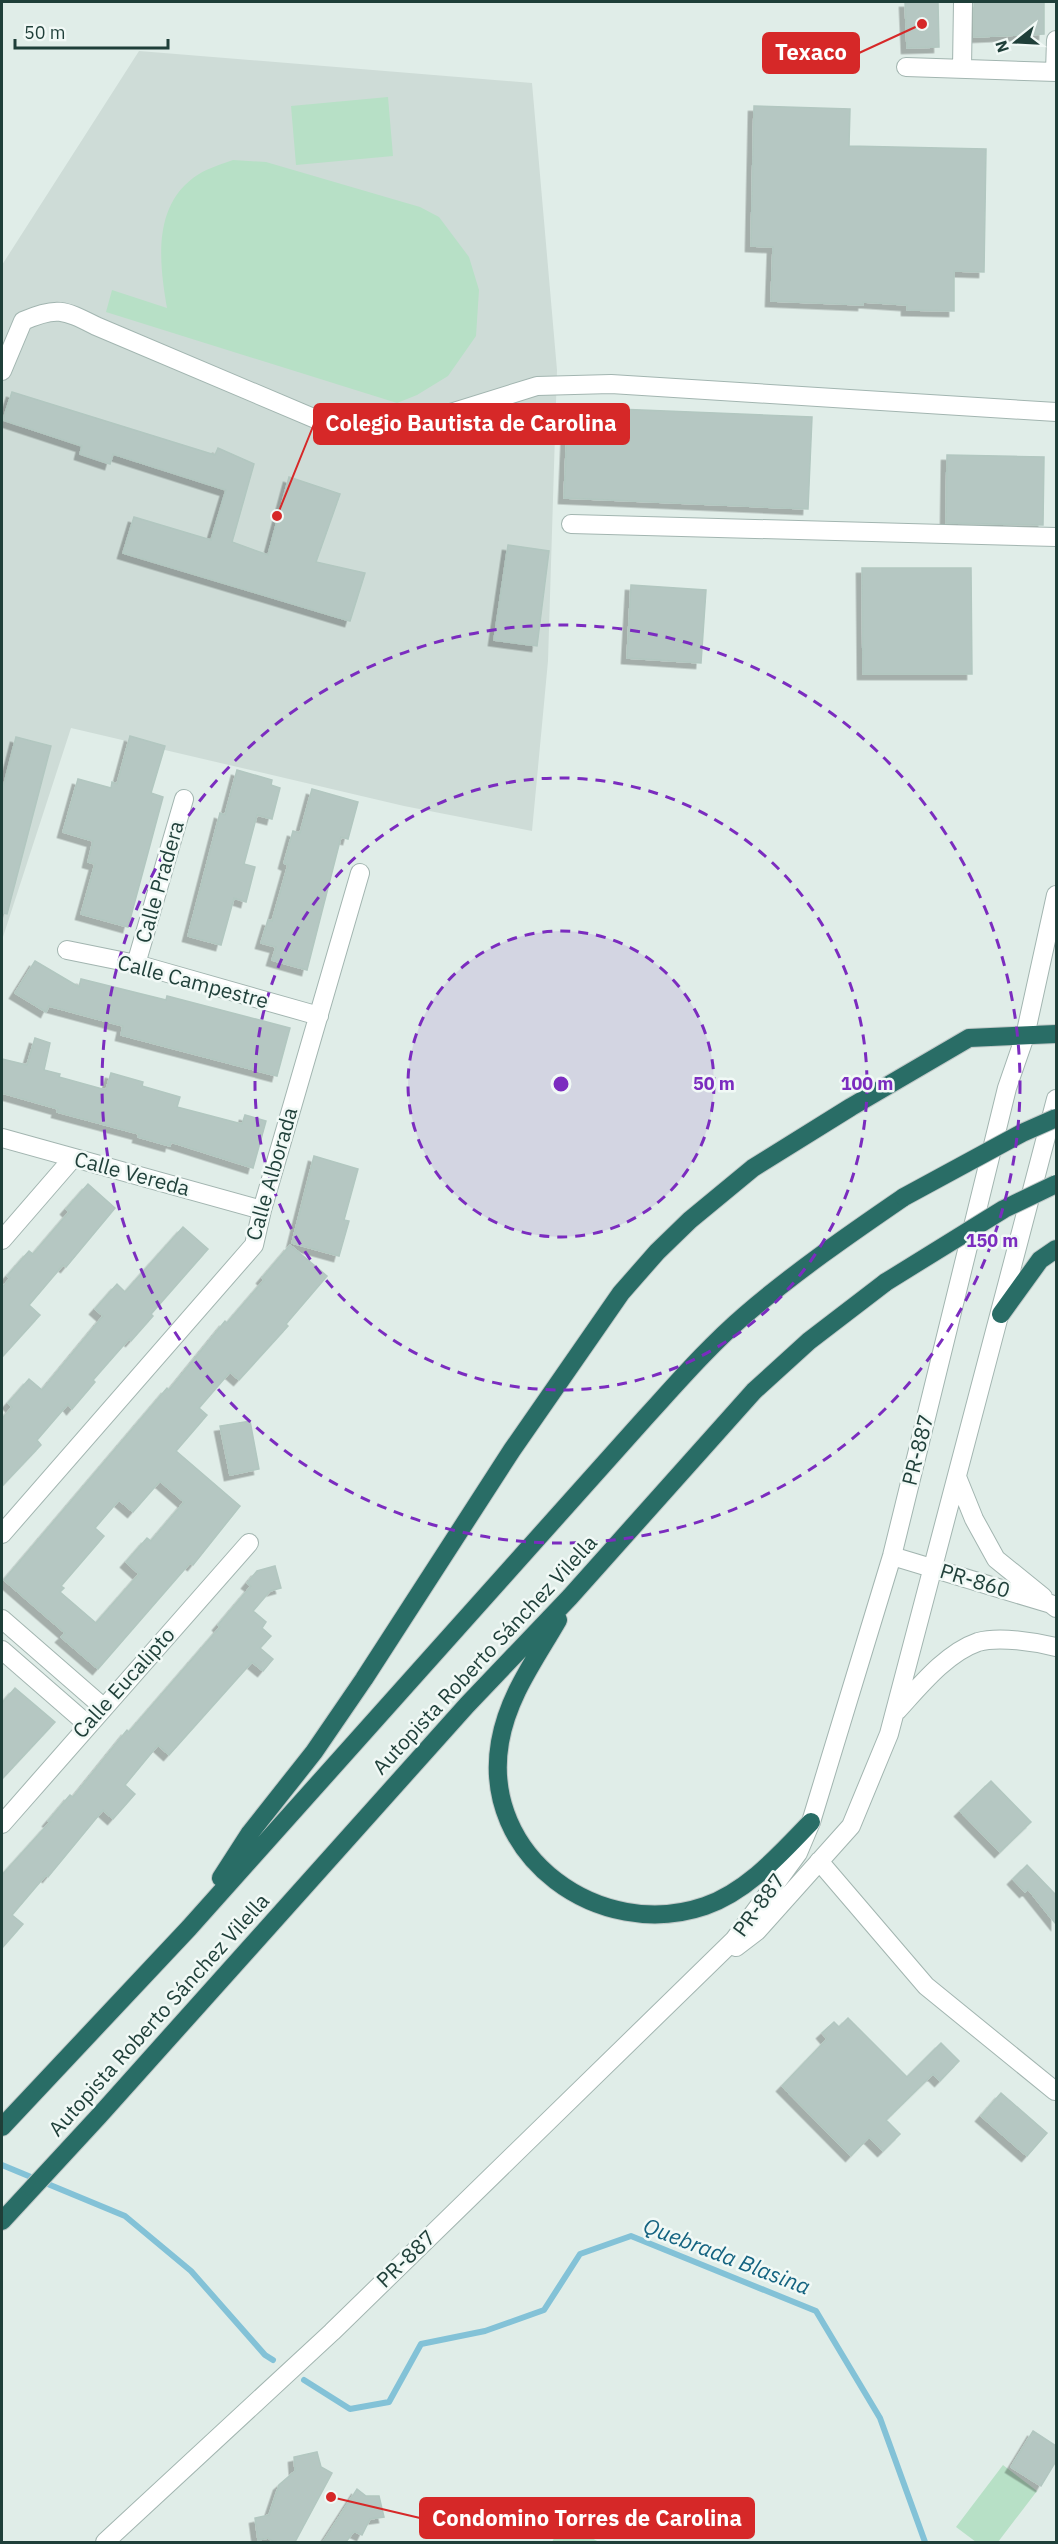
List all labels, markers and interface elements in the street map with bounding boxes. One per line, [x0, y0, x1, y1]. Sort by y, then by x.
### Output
scale bar [15, 12, 168, 50]
north arrow [986, 12, 1046, 72]
text: 50 m [24, 21, 66, 44]
callout: Texaco [763, 33, 859, 73]
text: Texaco [775, 37, 847, 66]
text: N [990, 38, 1013, 55]
callout: Colegio Bautista de Carolina [314, 404, 629, 444]
text: Colegio Bautista de Carolina [325, 408, 617, 437]
street label: Calle Pradera [128, 817, 190, 946]
street label: Calle Campestre [115, 947, 272, 1015]
text: 50 m [693, 1072, 735, 1095]
text: 100 m [841, 1072, 893, 1095]
centre of rings [551, 1074, 571, 1094]
street label: Calle Alborada [239, 1104, 303, 1244]
street label: Calle Vereda [72, 1144, 193, 1202]
text: 150 m [966, 1229, 1018, 1252]
street label: PR-887 [895, 1411, 939, 1488]
street label: Autopista Roberto Sánchez Vilella [366, 1529, 603, 1780]
street label: PR-860 [937, 1556, 1014, 1604]
street label: Calle Eucalipto [66, 1621, 181, 1744]
street label: PR-887 [726, 1867, 791, 1942]
street label: Autopista Roberto Sánchez Vilella [42, 1887, 275, 2142]
water label: Quebrada Blasina [640, 2210, 815, 2301]
street label: PR-887 [370, 2223, 441, 2293]
callout: Condomino Torres de Carolina [420, 2498, 754, 2538]
text: Condomino Torres de Carolina [432, 2503, 742, 2532]

